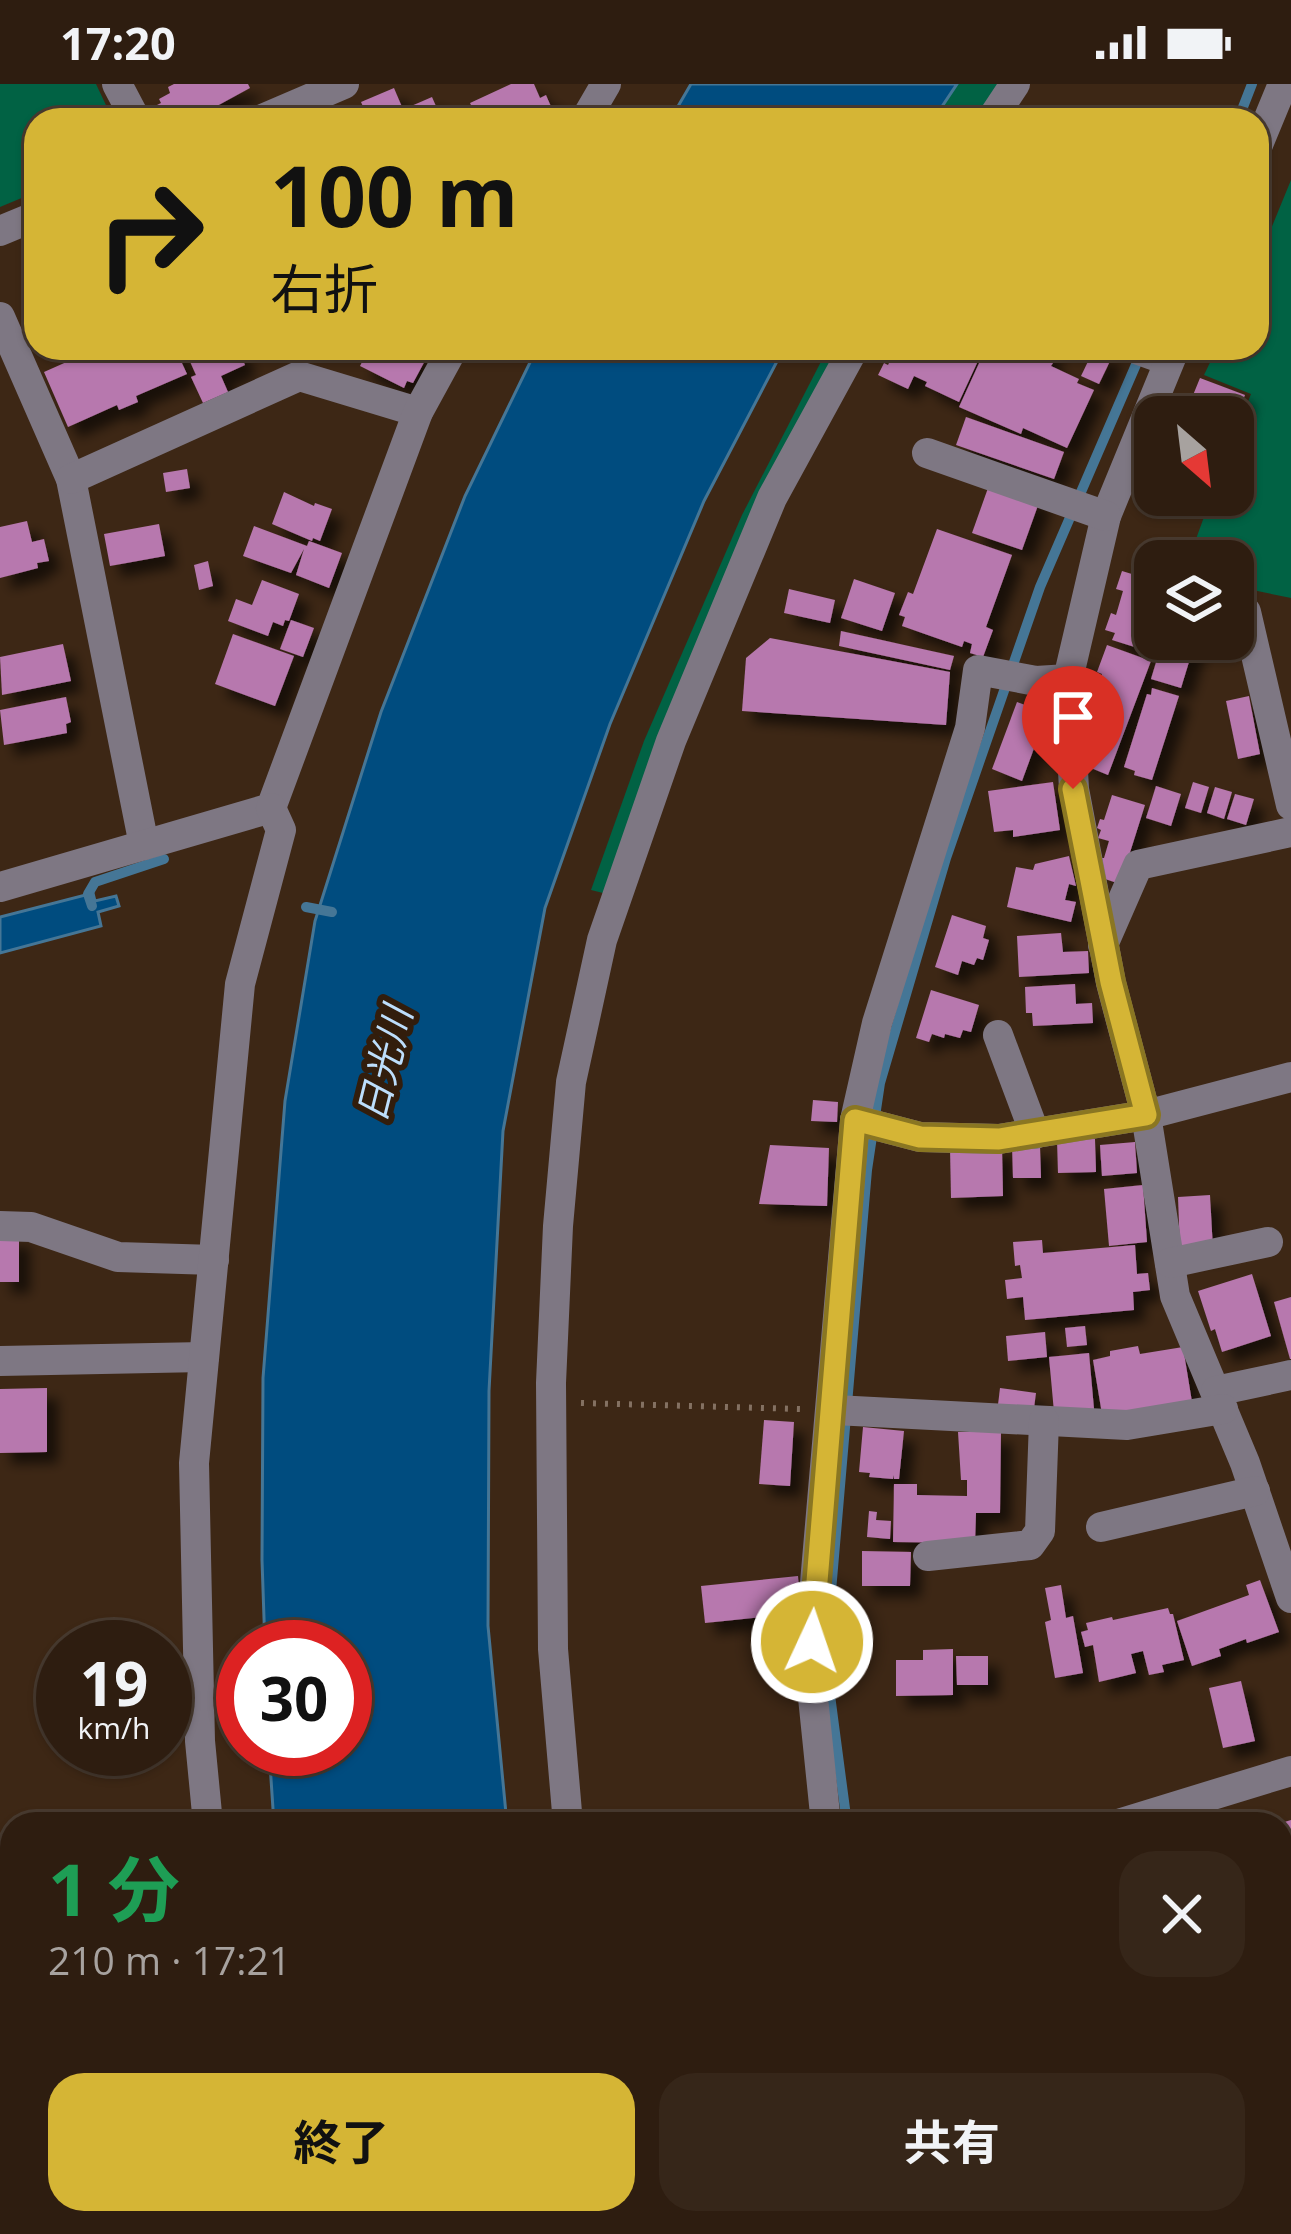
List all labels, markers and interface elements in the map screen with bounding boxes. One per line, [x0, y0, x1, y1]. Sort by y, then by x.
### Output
text: 17:20 [60, 12, 176, 73]
text: 100 m [270, 137, 518, 252]
icon: right [72, 156, 228, 312]
text: 右折 [270, 251, 378, 325]
north arrow [1134, 396, 1254, 516]
map controls [1134, 396, 1254, 660]
button: layers [1134, 540, 1254, 660]
pin [1022, 666, 1124, 789]
icon: arrive [1040, 684, 1106, 750]
water label: 日光川 [343, 997, 424, 1127]
position arrow [749, 1579, 875, 1705]
speed limit sign: 30 [216, 1620, 372, 1776]
text: 19 [80, 1642, 148, 1724]
text: km/h [78, 1707, 150, 1748]
text: 1 分 [48, 1839, 180, 1937]
button: close [1119, 1851, 1245, 1977]
text: 210 m · 17:21 [48, 1933, 291, 1986]
button: 終了 [48, 2073, 635, 2211]
button: 共有 [659, 2073, 1245, 2211]

